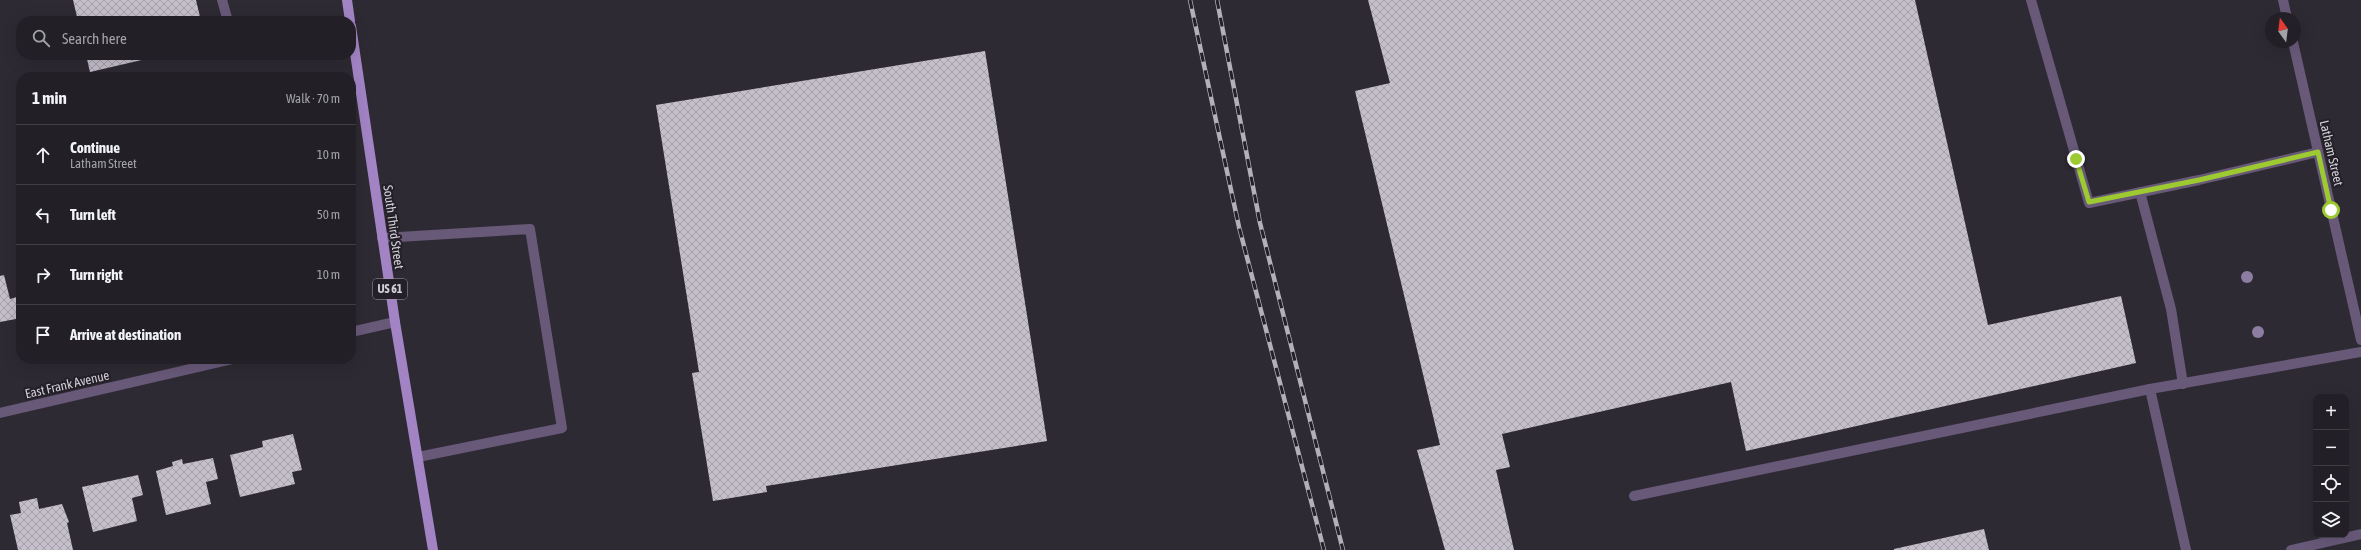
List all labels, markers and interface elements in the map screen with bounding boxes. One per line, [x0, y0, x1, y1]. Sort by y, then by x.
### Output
north arrow [2265, 12, 2301, 48]
search box [16, 16, 356, 60]
icon: search [30, 27, 52, 49]
text: Search here [62, 30, 127, 47]
text: 1 min [32, 88, 67, 108]
text: Walk · 70 m [286, 91, 340, 106]
street label: Latham Street [2317, 119, 2346, 188]
text: Continue [70, 139, 120, 156]
icon: ahead [32, 144, 54, 166]
text: 10 m [317, 147, 340, 162]
route end [2067, 150, 2085, 168]
text: Latham Street [70, 156, 137, 171]
street label: South Third Street [380, 184, 407, 270]
route start [2322, 201, 2340, 219]
icon: left [32, 204, 54, 226]
text: Turn left [70, 206, 116, 223]
text: 50 m [317, 207, 340, 222]
icon: right [32, 264, 54, 286]
text: Turn right [70, 266, 123, 283]
text: 10 m [317, 267, 340, 282]
road number: US 61 [373, 279, 407, 299]
icon: arrive [32, 324, 54, 346]
text: Arrive at destination [70, 326, 181, 343]
street label: East Frank Avenue [23, 367, 111, 401]
map controls [2313, 394, 2349, 538]
button: + [2313, 394, 2349, 430]
button: − [2313, 430, 2349, 466]
button: locate [2313, 466, 2349, 502]
button: layers [2313, 502, 2349, 538]

